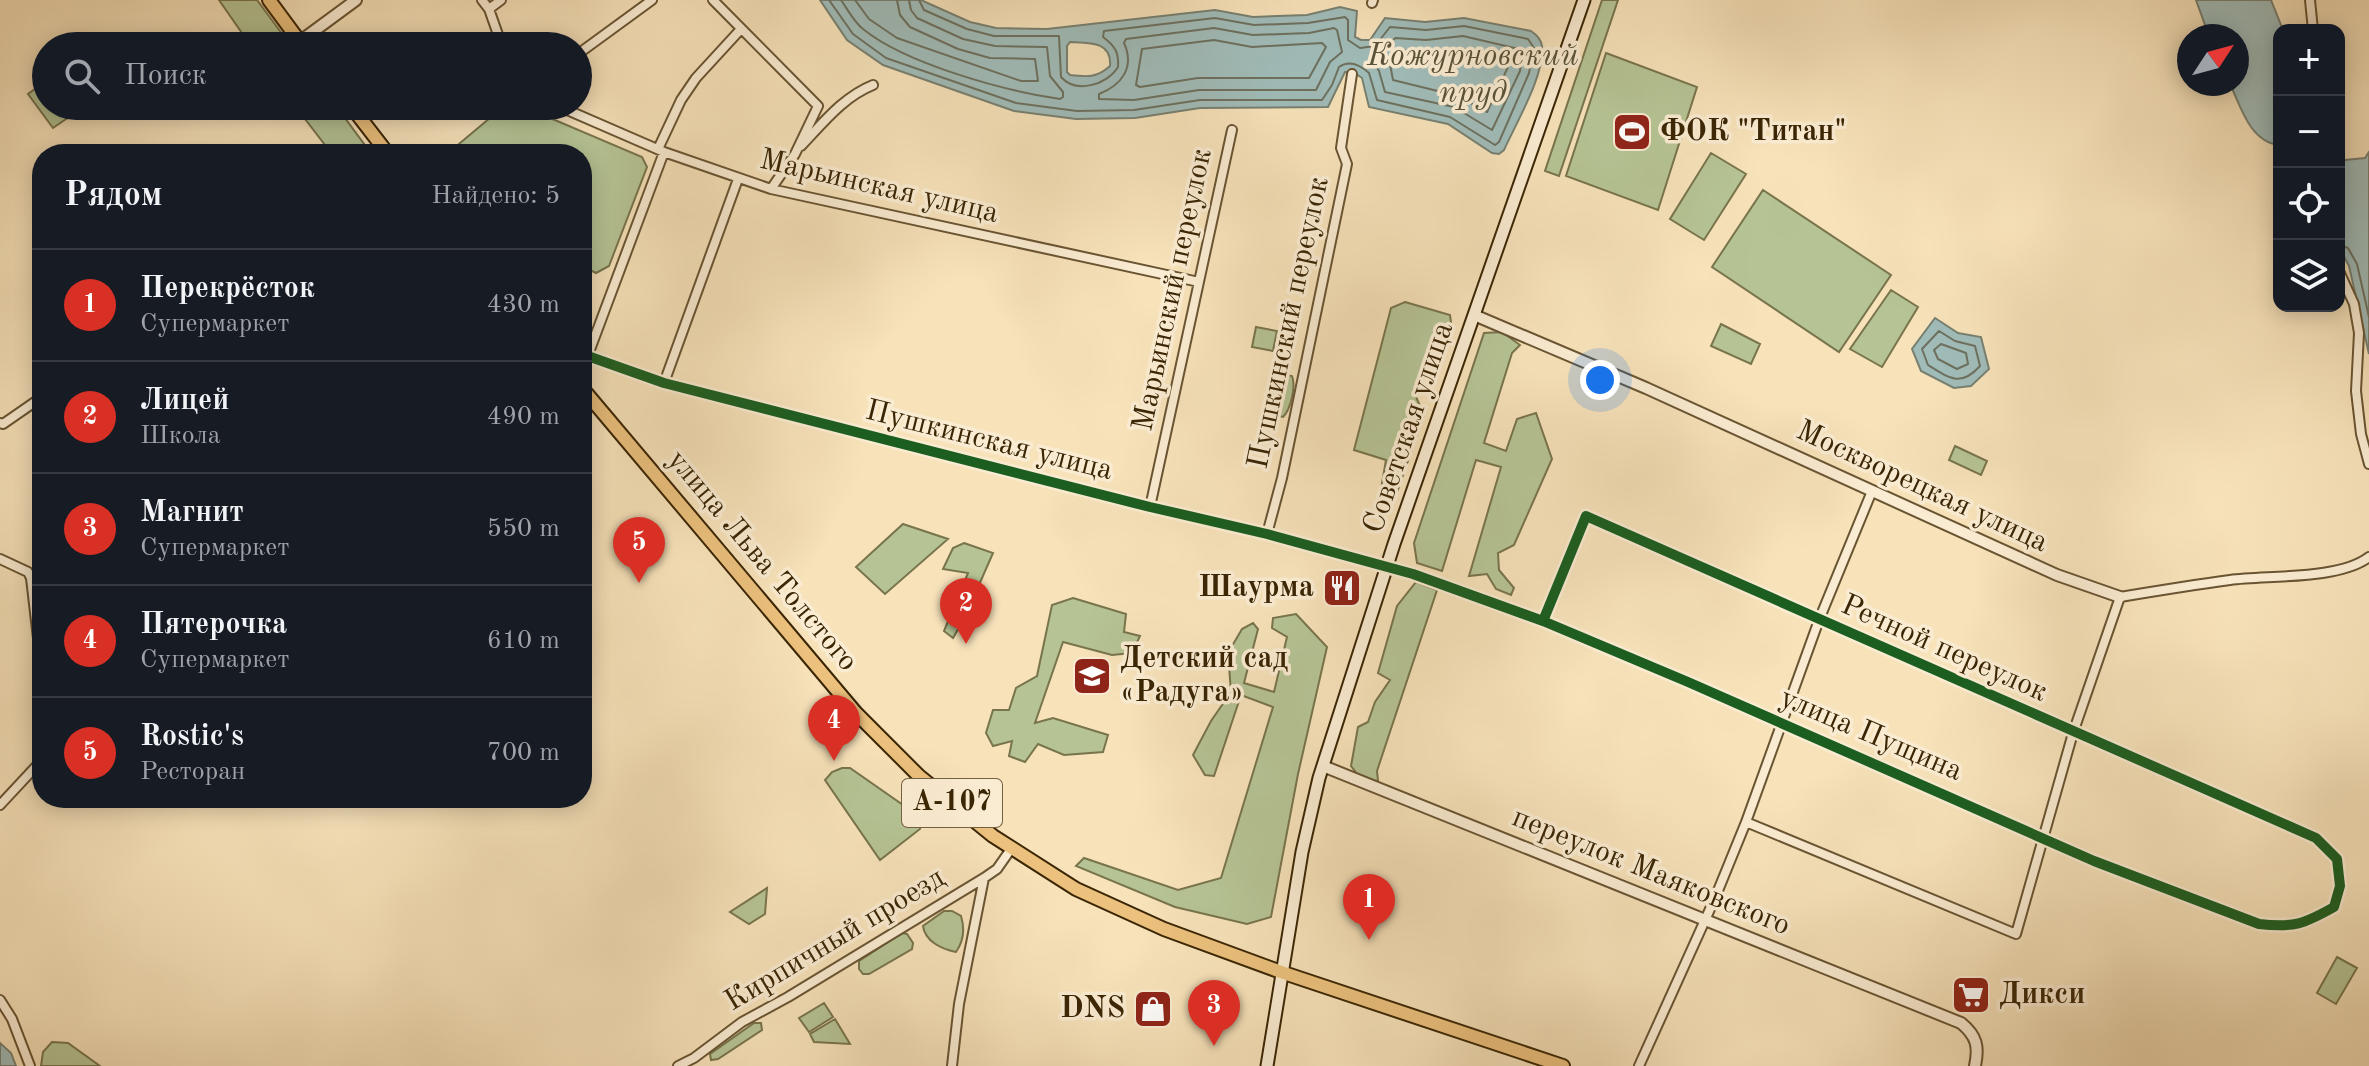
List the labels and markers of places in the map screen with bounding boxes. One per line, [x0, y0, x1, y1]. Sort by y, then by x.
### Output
sports icon: ФОК "Титан" [1611, 111, 1653, 153]
place label: ФОК "Титан" [1660, 117, 1846, 147]
pin: 5 [613, 517, 665, 583]
restaurant icon: Шаурма [1321, 567, 1363, 609]
place label: Шаурма [1198, 573, 1314, 603]
pin: 2 [940, 578, 992, 644]
place label: Детский сад «Радуга» [1120, 644, 1288, 708]
school or university icon: Детский сад «Радуга» [1071, 655, 1113, 697]
pin: 4 [808, 695, 860, 761]
pin: 1 [1343, 874, 1395, 940]
supermarket icon: Дикси [1950, 974, 1992, 1016]
pin: 3 [1188, 980, 1240, 1046]
place label: Дикси [1999, 980, 2085, 1010]
shop icon: DNS [1132, 988, 1174, 1030]
place label: DNS [1060, 994, 1125, 1024]

